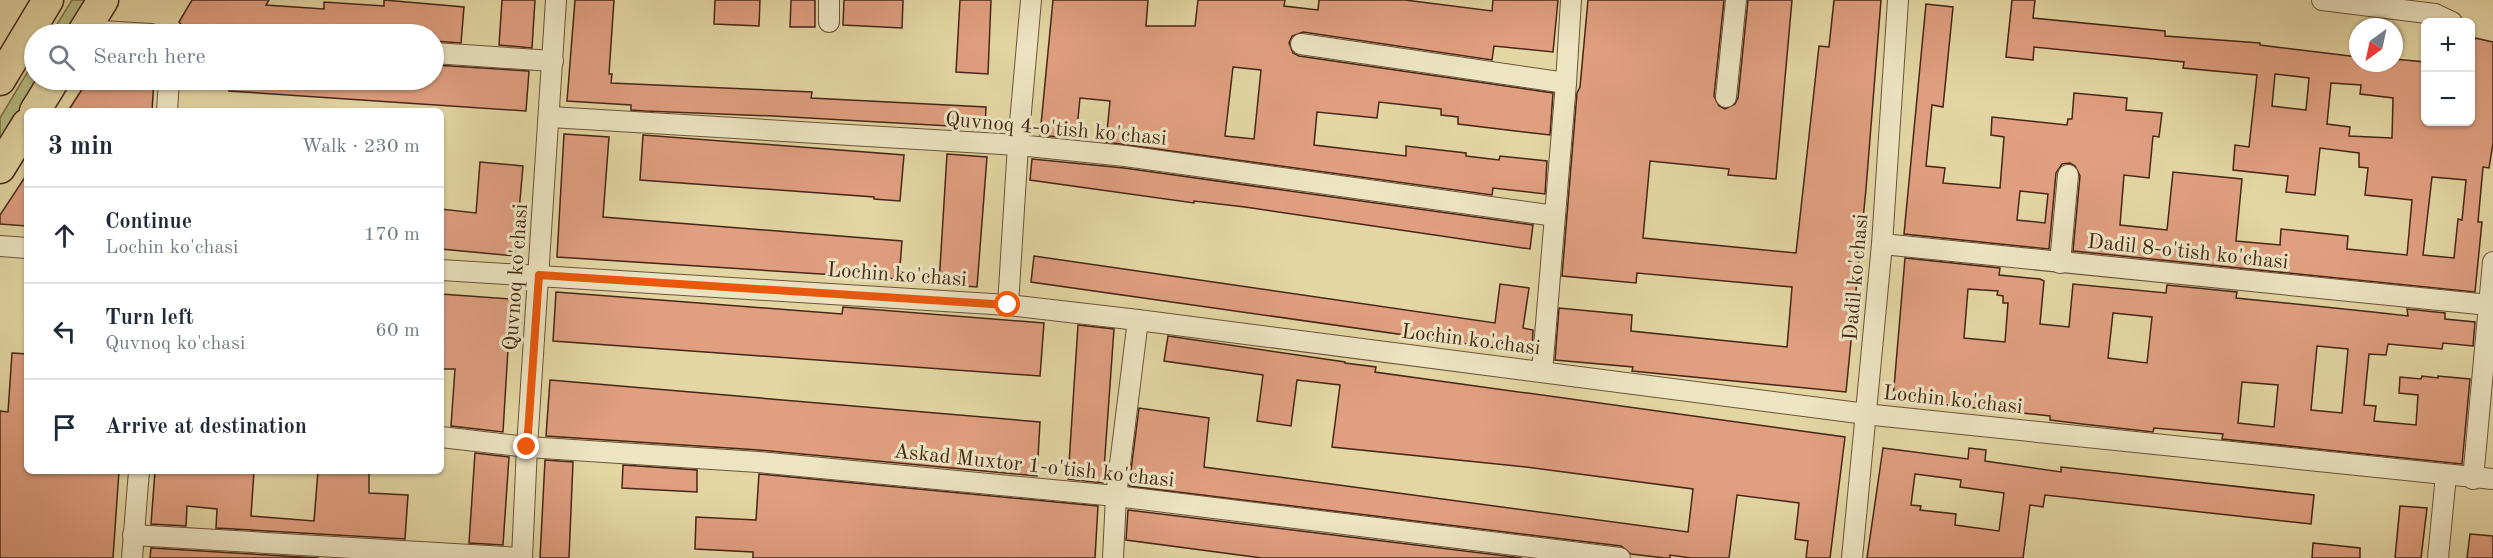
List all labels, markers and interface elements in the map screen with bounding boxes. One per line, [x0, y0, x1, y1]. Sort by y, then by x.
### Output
north arrow [2349, 18, 2403, 72]
map controls [2421, 18, 2475, 126]
button: + [2421, 18, 2475, 72]
search box [24, 24, 444, 90]
icon: search [45, 41, 78, 74]
text: Search here [93, 46, 206, 68]
button: − [2421, 72, 2475, 126]
street label: Quvnoq 4-o'tish ko'chasi [944, 109, 1167, 150]
text: 3 min [48, 134, 113, 160]
text: Walk · 230 m [301, 137, 420, 157]
street label: Quvnoq ko'chasi [501, 203, 532, 351]
text: Continue [105, 211, 192, 233]
street label: Dadil ko'chasi [1840, 213, 1872, 341]
icon: ahead [48, 219, 81, 252]
text: 170 m [364, 225, 420, 245]
street label: Dadil 8-o'tish ko'chasi [2086, 231, 2289, 273]
text: Lochin ko'chasi [105, 238, 238, 258]
street label: Lochin ko'chasi [826, 260, 967, 291]
route start [994, 291, 1020, 317]
text: Turn left [105, 307, 194, 329]
icon: left [48, 315, 81, 348]
text: 60 m [375, 321, 420, 341]
street label: Lochin ko'chasi [1400, 322, 1542, 359]
text: Quvnoq ko'chasi [105, 334, 245, 354]
street label: Lochin ko'chasi [1882, 383, 2024, 418]
icon: arrive [48, 411, 81, 444]
text: Arrive at destination [105, 416, 307, 438]
route end [513, 433, 539, 459]
street label: Askad Muxtor 1-o'tish ko'chasi [892, 441, 1175, 492]

